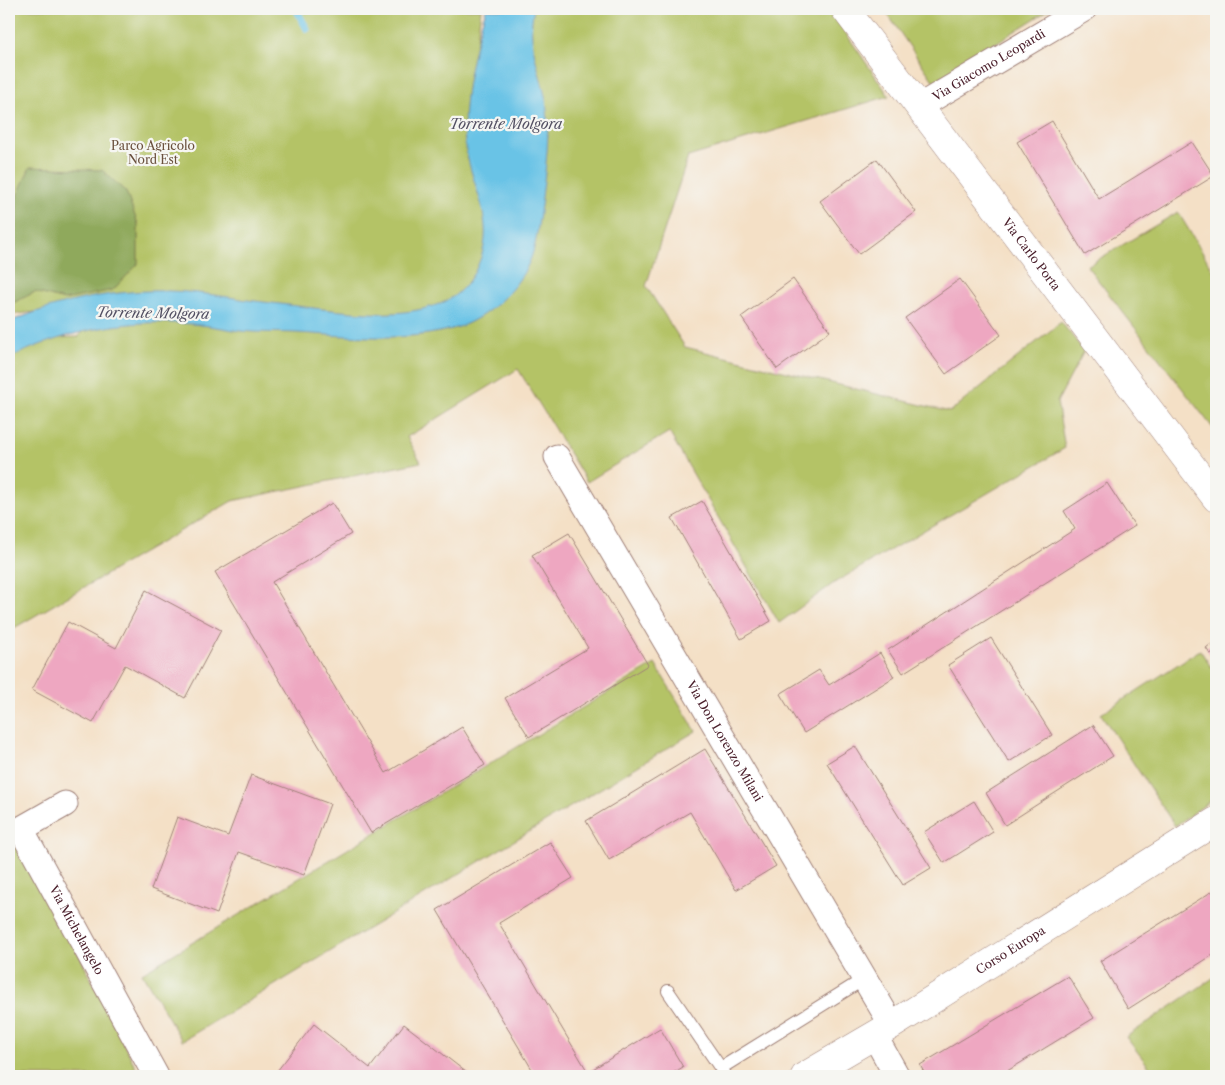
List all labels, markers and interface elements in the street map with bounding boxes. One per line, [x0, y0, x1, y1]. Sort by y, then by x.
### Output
street label: Via Giacomo Leopardi [929, 26, 1048, 104]
water label: Torrente Molgora [450, 115, 563, 133]
park label: Parco Agricolo Nord Est [111, 138, 195, 167]
street label: Via Carlo Porta [999, 214, 1064, 294]
water label: Torrente Molgora [96, 303, 210, 323]
street label: Via Don Lorenzo Milani [683, 677, 767, 804]
street label: Via Michelangelo [46, 882, 107, 977]
street label: Corso Europa [973, 922, 1048, 977]

